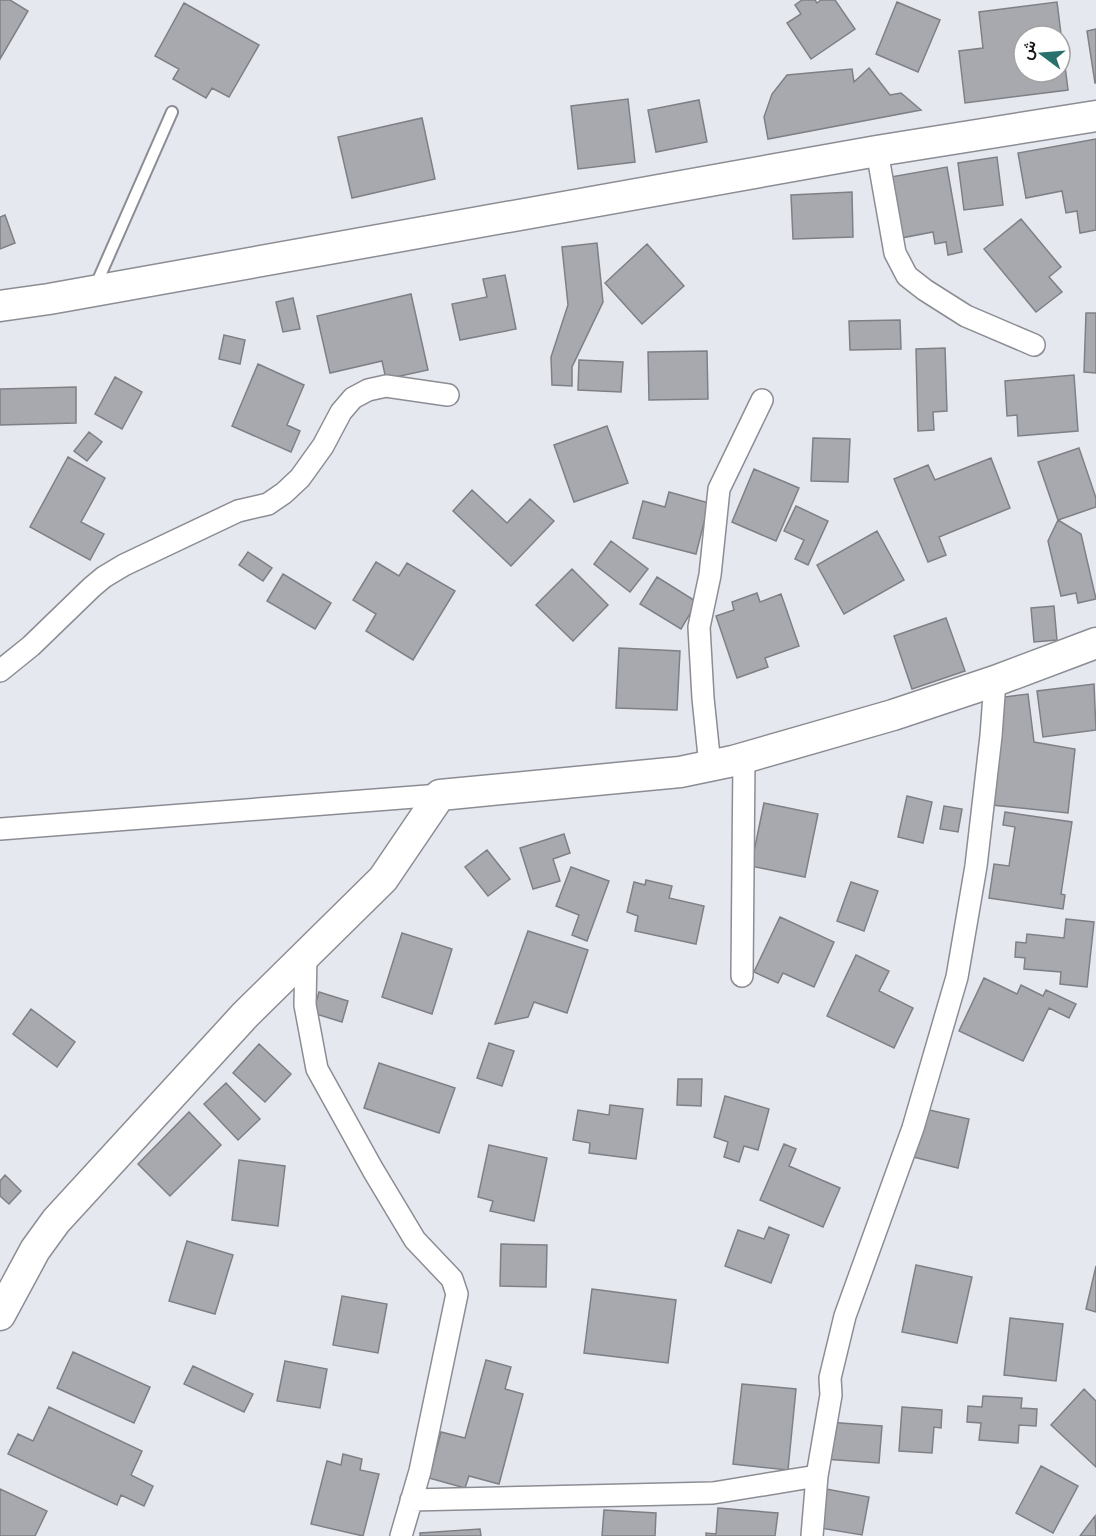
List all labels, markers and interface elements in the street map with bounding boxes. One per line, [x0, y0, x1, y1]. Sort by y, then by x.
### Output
north arrow [1012, 24, 1072, 84]
text: ش [1016, 38, 1041, 62]

